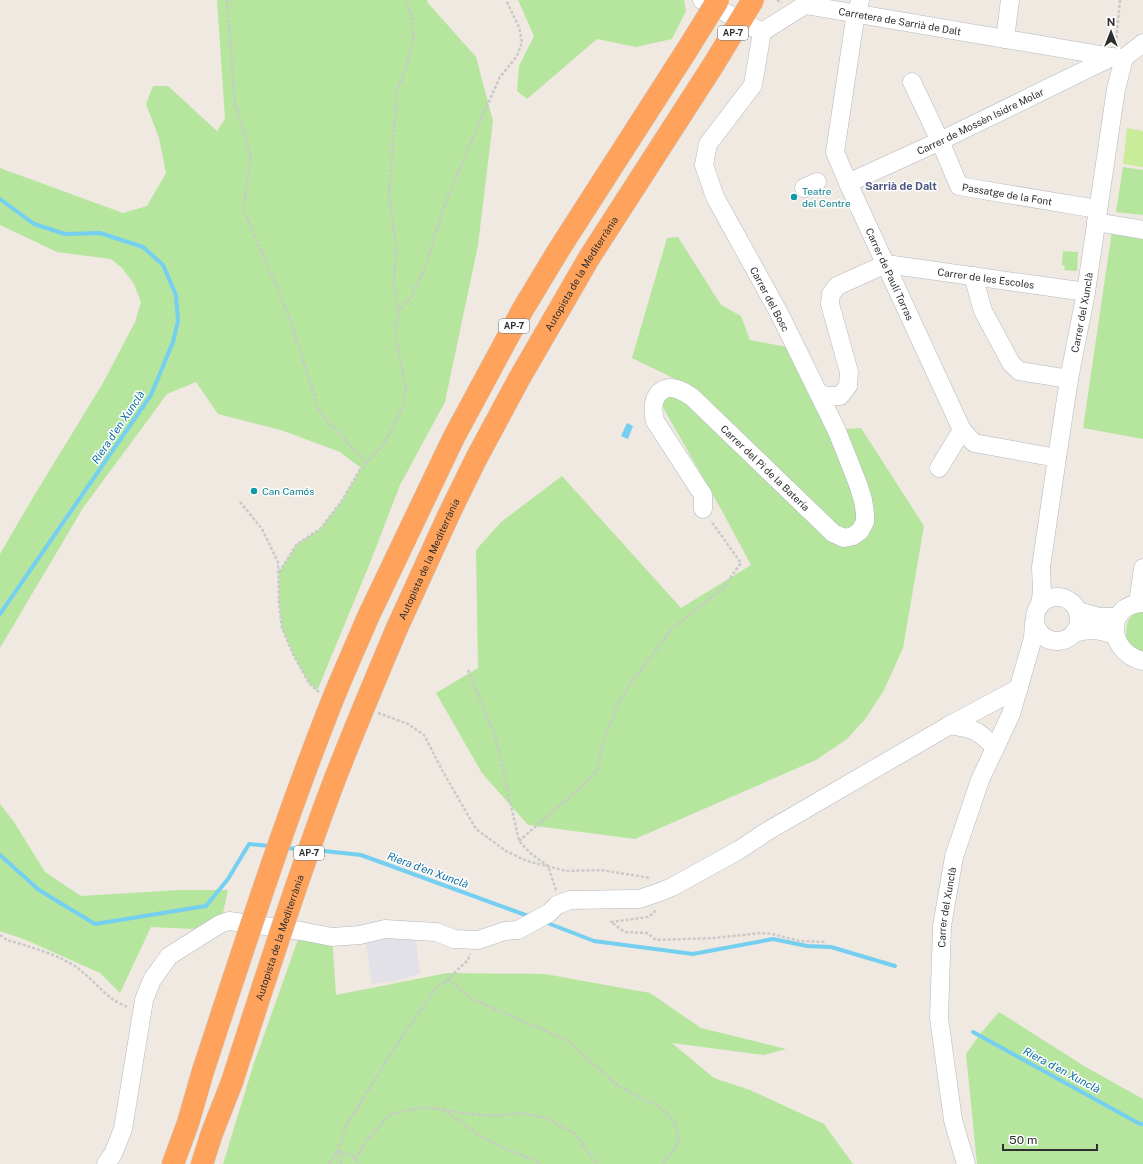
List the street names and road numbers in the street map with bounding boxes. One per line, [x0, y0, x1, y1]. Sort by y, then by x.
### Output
street label: Carretera de Sarrià de Dalt [838, 5, 962, 37]
road number: AP-7 [718, 26, 748, 40]
street label: Carrer de Mossèn Isidre Molar [915, 85, 1046, 157]
street label: Passatge de la Font [961, 181, 1053, 207]
street label: Autopista de la Mediterrània [542, 214, 620, 333]
street label: Carrer de Paulí Torras [863, 226, 917, 322]
street label: Carrer del Bosc [748, 264, 792, 334]
street label: Carrer de les Escoles [937, 265, 1035, 291]
street label: Carrer del Xunclà [1068, 272, 1095, 354]
road number: AP-7 [499, 319, 529, 333]
street label: Carrer del Pi de la Bateria [718, 422, 812, 513]
street label: Autopista de la Mediterrània [396, 496, 462, 621]
road number: AP-7 [294, 846, 324, 860]
street label: Carrer del Xunclà [935, 866, 958, 948]
street label: Autopista de la Mediterrània [253, 873, 306, 1002]

